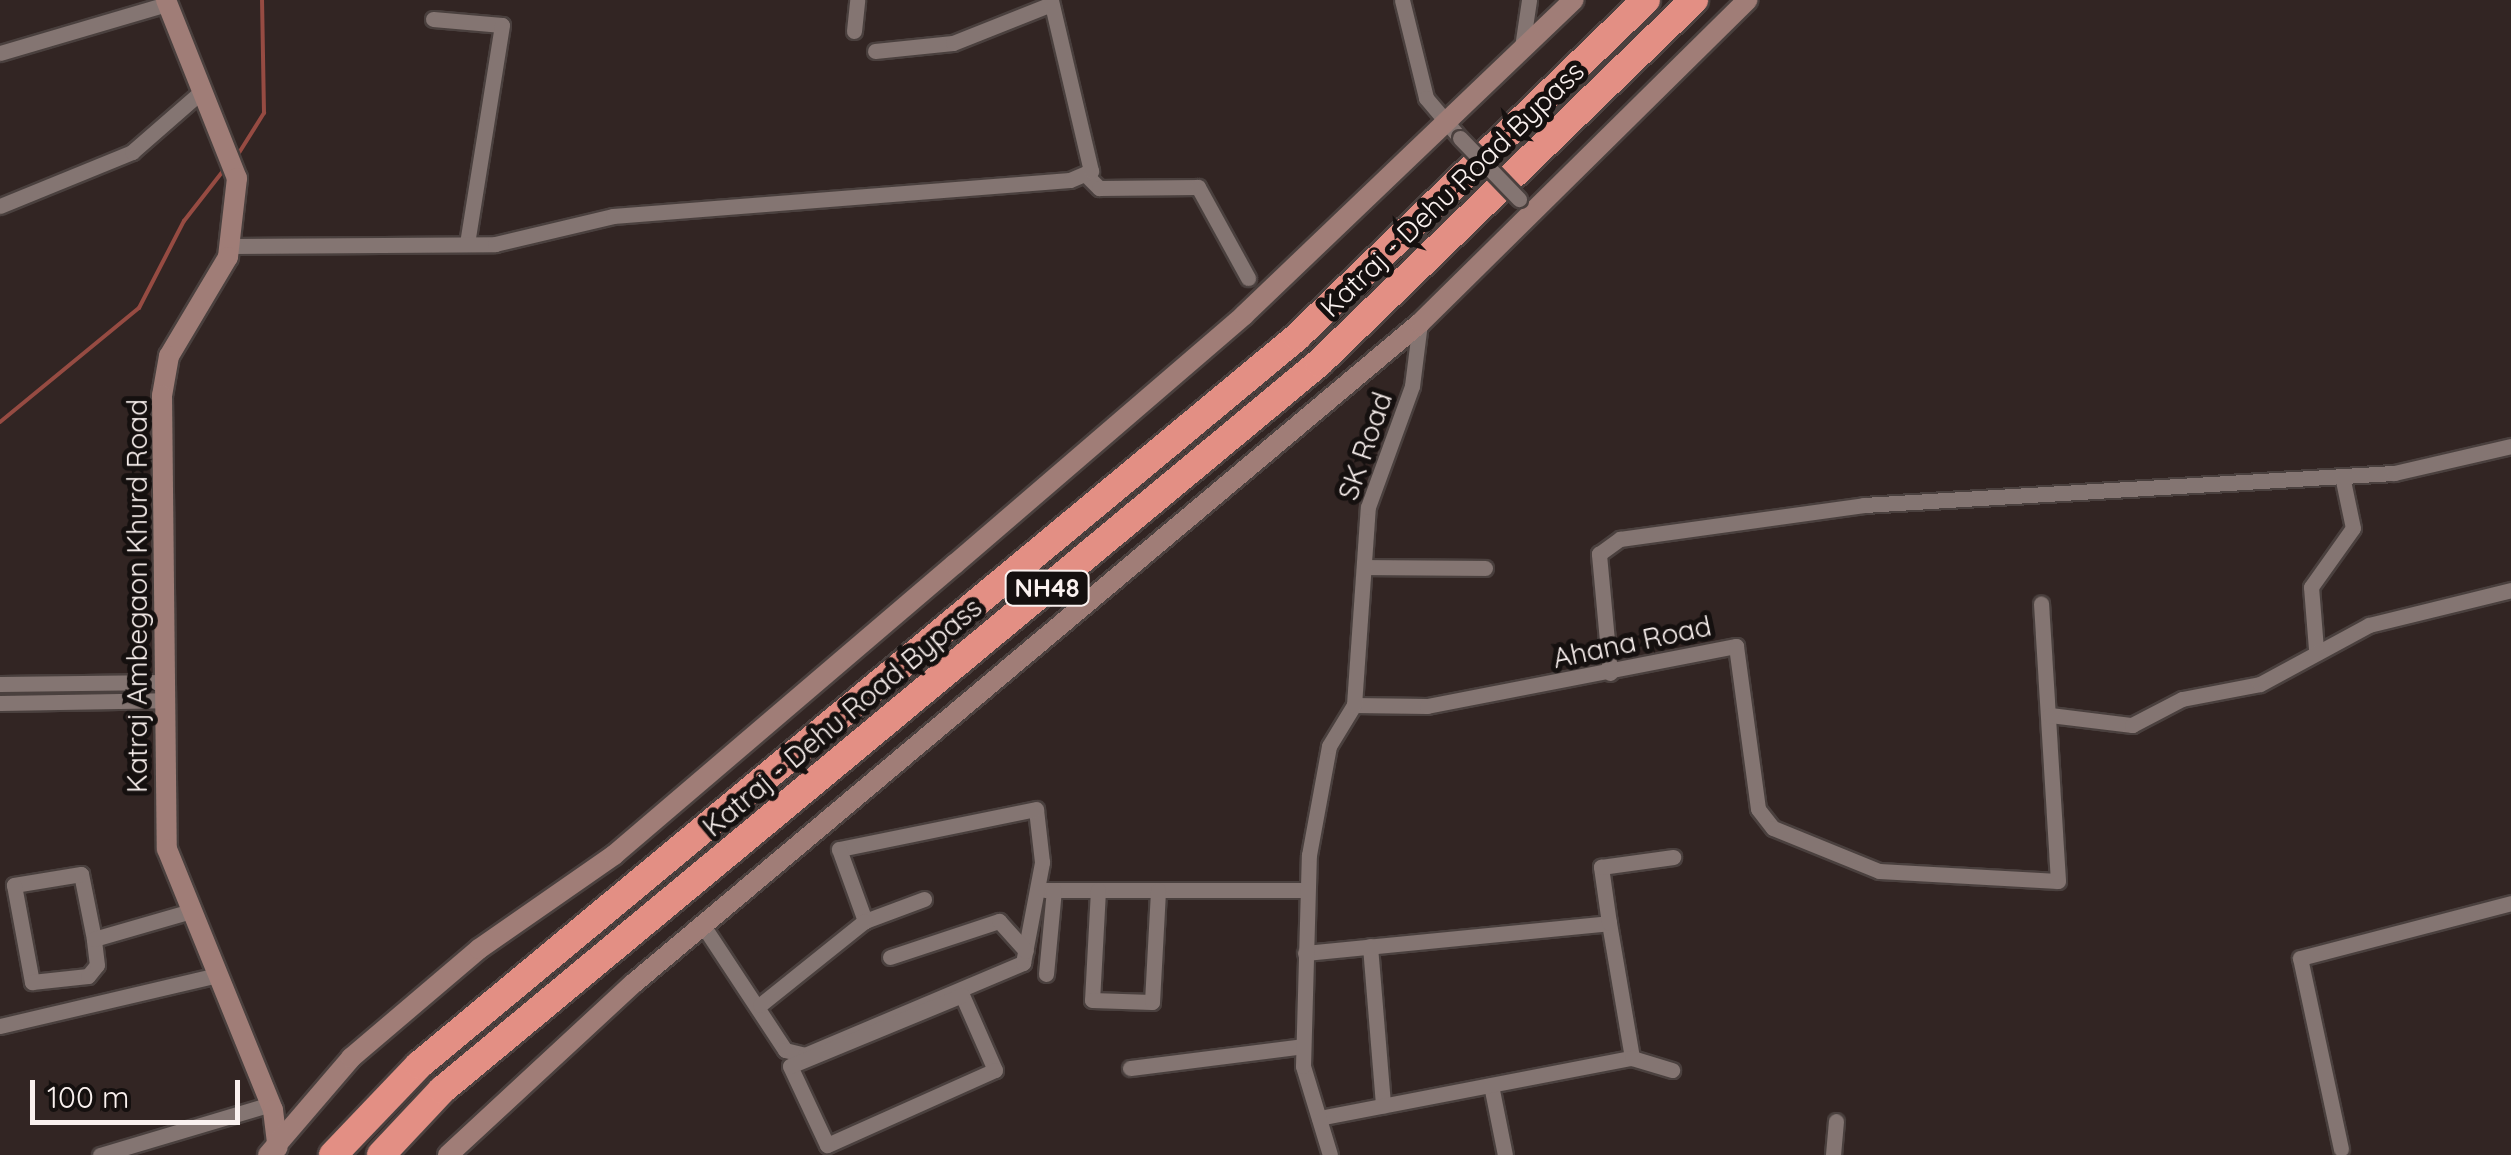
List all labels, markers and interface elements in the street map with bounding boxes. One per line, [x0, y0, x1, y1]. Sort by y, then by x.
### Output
street label: Katraj - Dehu Road Bypass [1313, 54, 1591, 324]
street label: SK Road [1331, 388, 1399, 504]
street label: Katraj Ambegaon Khurd Road [120, 399, 154, 793]
road number: NH48 [1004, 568, 1090, 608]
street label: Katraj - Dehu Road Bypass [696, 590, 988, 844]
street label: Ahana Road [1550, 609, 1714, 675]
scale bar [35, 1060, 245, 1122]
text: 100 m [47, 1078, 129, 1116]

